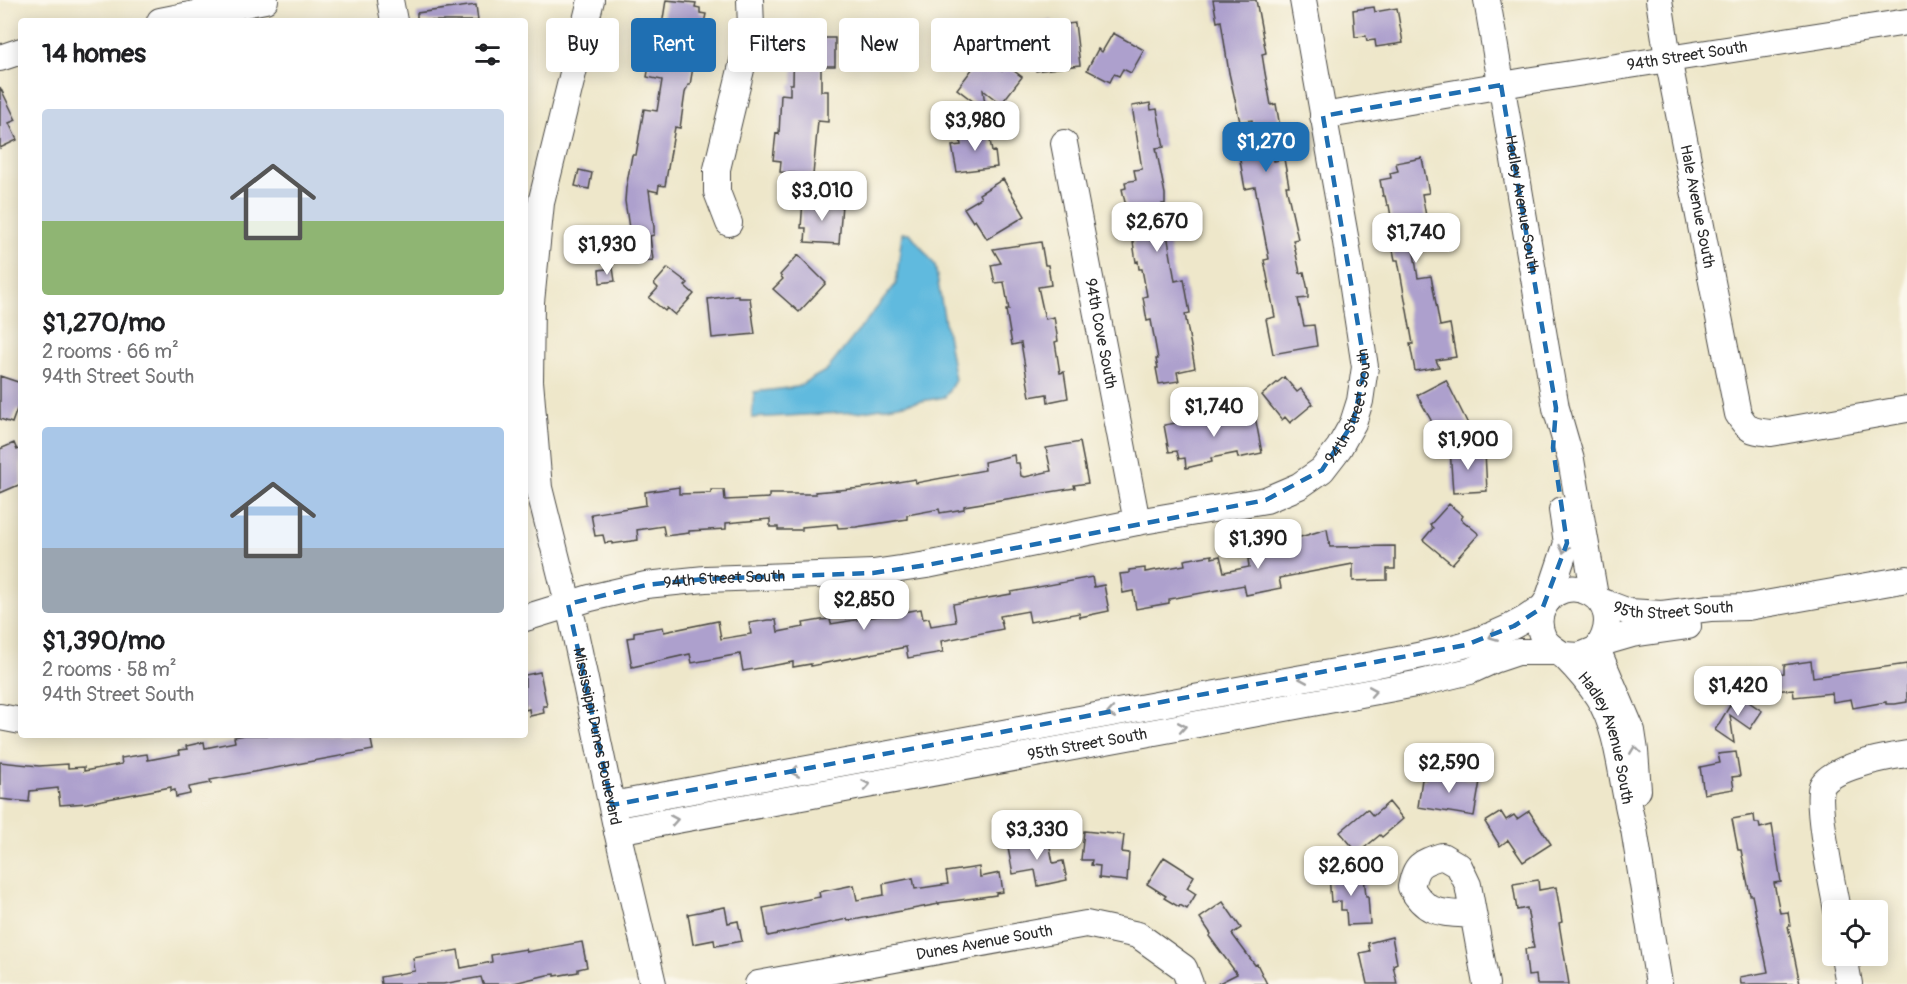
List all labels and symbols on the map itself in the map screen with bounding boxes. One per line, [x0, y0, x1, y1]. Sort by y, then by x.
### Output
street label: 94th Street South [1625, 37, 1749, 75]
pin: $3,980 [926, 101, 1024, 152]
pin: $1,270 [1217, 122, 1315, 173]
street label: Hadley Avenue South [1500, 133, 1543, 275]
street label: Hale Avenue South [1675, 143, 1719, 270]
pin: $3,010 [773, 171, 871, 222]
pin: $2,670 [1108, 202, 1206, 253]
pin: $1,740 [1367, 213, 1465, 264]
pin: $1,930 [558, 225, 656, 276]
street label: 94th Cove South [1080, 277, 1121, 390]
street label: 94th Street South [1321, 347, 1375, 468]
pin: $1,740 [1165, 387, 1263, 438]
pin: $1,900 [1419, 420, 1517, 471]
pin: $1,390 [1209, 519, 1307, 570]
one-way arrow [1559, 544, 1572, 554]
street label: 94th Street South [662, 566, 785, 593]
pin: $2,850 [815, 580, 913, 631]
street label: 95th Street South [1610, 597, 1733, 624]
one-way arrow [1488, 628, 1498, 641]
street label: Mississippi Dunes Boulevard [568, 646, 625, 827]
pin: $1,420 [1689, 666, 1787, 717]
street label: Hadley Avenue South [1573, 668, 1637, 806]
one-way arrow [1298, 671, 1308, 684]
one-way arrow [1369, 686, 1378, 698]
one-way arrow [1106, 706, 1116, 719]
one-way arrow [1177, 721, 1186, 733]
street label: 95th Street South [1026, 724, 1149, 765]
pin: $2,590 [1400, 743, 1498, 794]
one-way arrow [1629, 745, 1641, 754]
one-way arrow [791, 765, 800, 777]
one-way arrow [861, 779, 871, 792]
pin: $3,330 [988, 810, 1086, 861]
one-way arrow [669, 814, 679, 827]
pin: $2,600 [1302, 846, 1400, 897]
street label: Dunes Avenue South [915, 920, 1054, 965]

